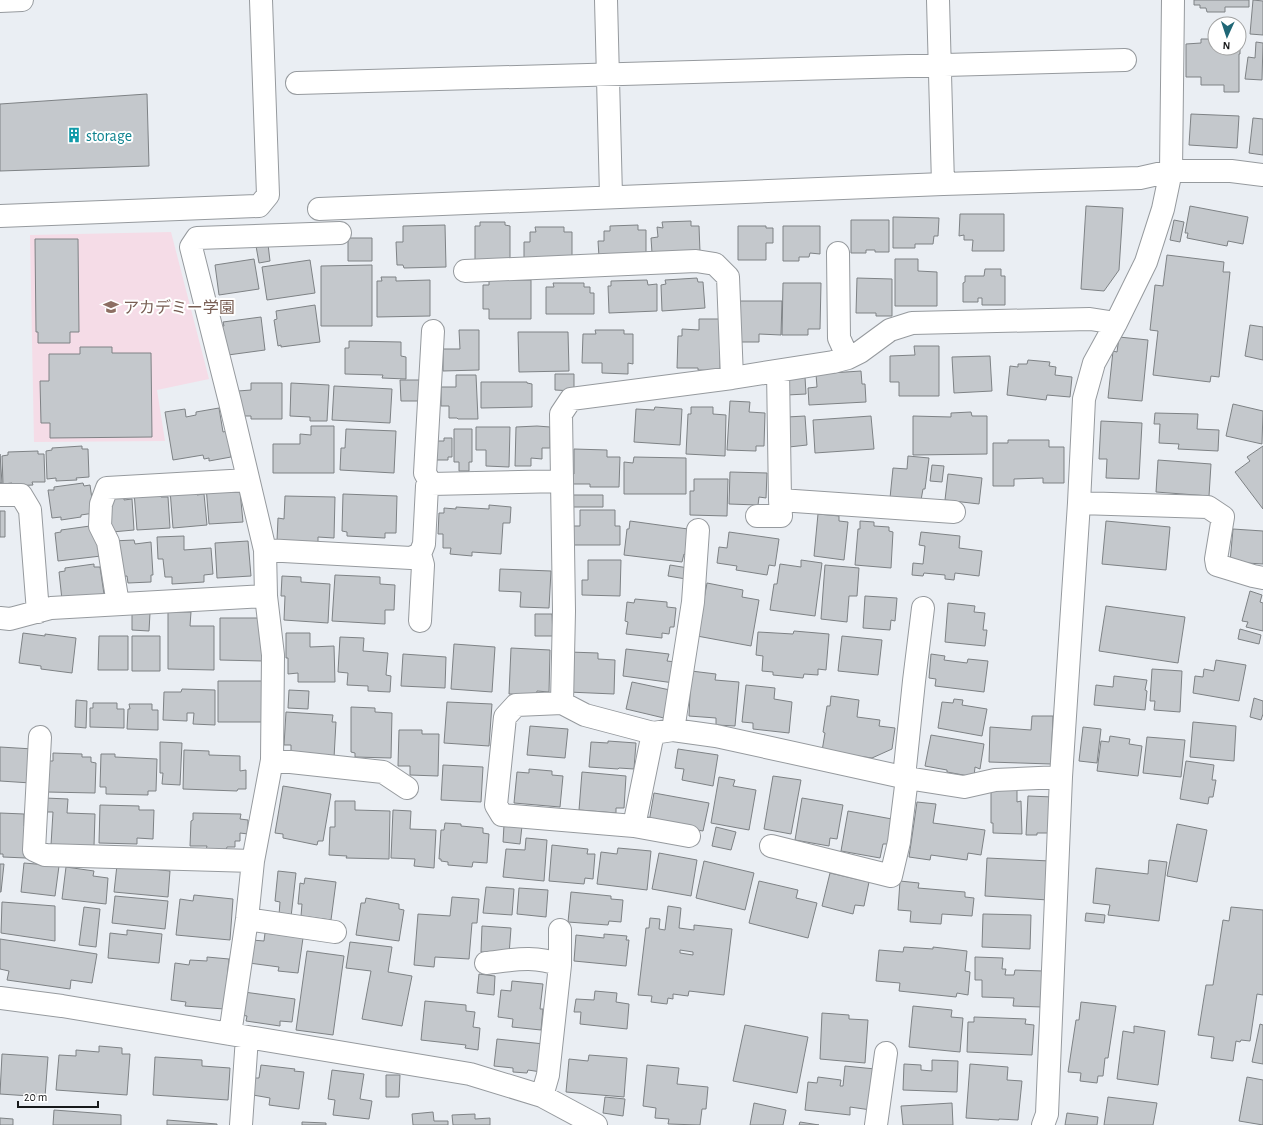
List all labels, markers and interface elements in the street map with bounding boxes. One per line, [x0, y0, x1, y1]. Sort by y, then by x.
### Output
north arrow [1207, 16, 1247, 56]
text: N [1222, 40, 1231, 51]
building icon: storage [65, 126, 83, 144]
place label: storage [86, 128, 132, 144]
school or university icon: アカデミー学園 [102, 298, 120, 316]
place label: アカデミー学園 [123, 299, 235, 316]
scale bar [18, 1083, 98, 1109]
text: 20 m [24, 1091, 47, 1103]

